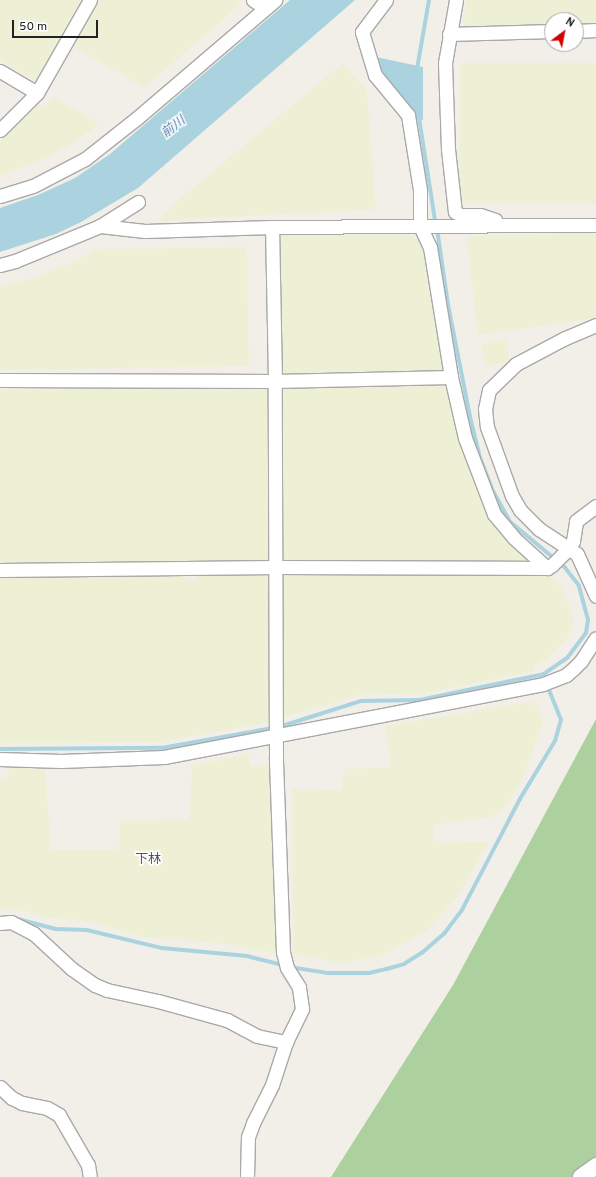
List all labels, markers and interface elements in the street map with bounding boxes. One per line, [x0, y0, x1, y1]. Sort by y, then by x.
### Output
scale bar [14, 12, 100, 38]
north arrow [544, 12, 584, 52]
text: N [563, 15, 577, 31]
text: 50 m [19, 19, 47, 35]
water label: 前川 [159, 114, 189, 142]
district label: 下林 [135, 852, 161, 868]

